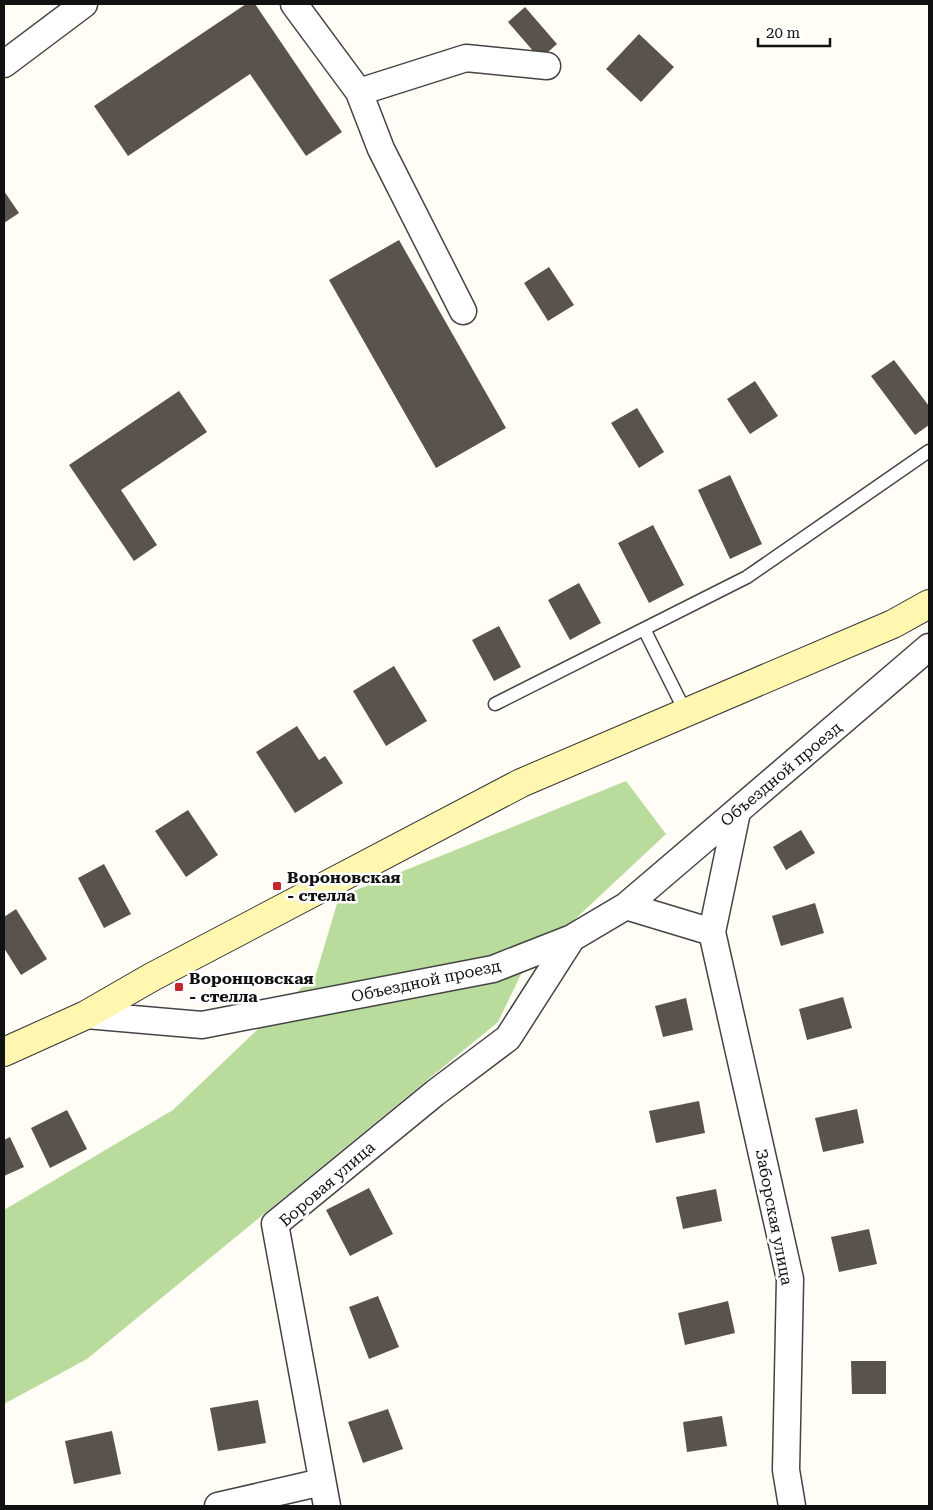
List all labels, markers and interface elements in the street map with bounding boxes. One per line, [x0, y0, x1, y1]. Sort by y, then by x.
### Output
scale bar [758, 15, 830, 47]
text: 20 m [766, 24, 801, 42]
street label: Объездной проезд [717, 718, 845, 830]
place label: Вороновская - стелла [287, 868, 401, 905]
marker: Вороновская - стелла [271, 880, 283, 892]
street label: Объездной проезд [349, 956, 503, 1006]
place label: Воронцовская - стелла [189, 969, 314, 1006]
marker: Воронцовская - стелла [173, 981, 185, 993]
street label: Боровая улица [275, 1137, 379, 1231]
street label: Заборская улица [751, 1147, 797, 1287]

